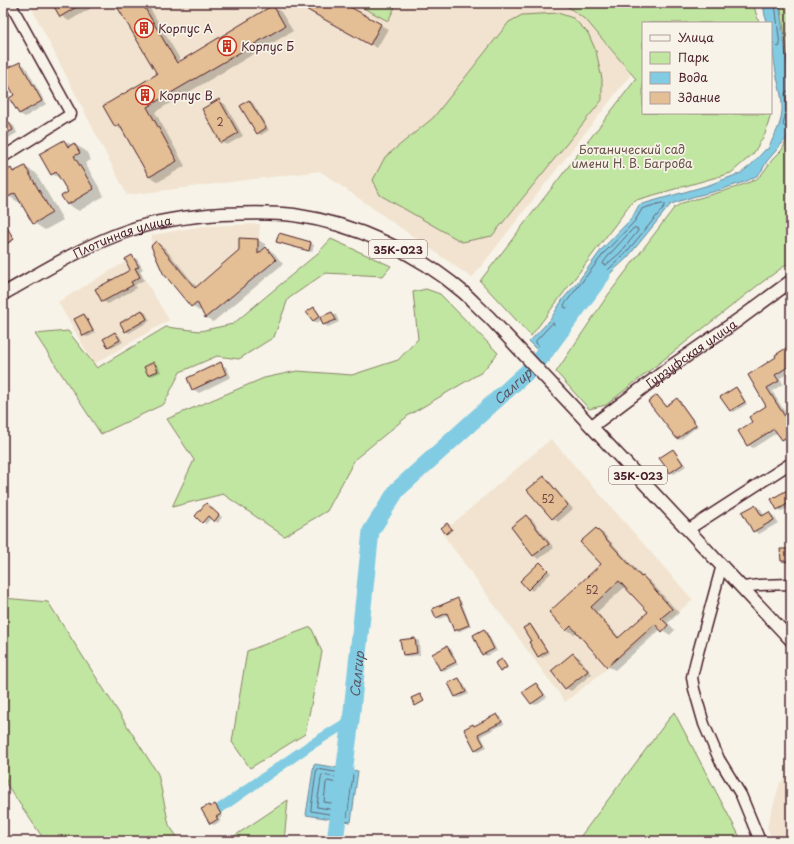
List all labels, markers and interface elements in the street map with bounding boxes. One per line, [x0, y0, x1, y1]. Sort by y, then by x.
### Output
building icon: Корпус А [133, 17, 155, 39]
place label: Корпус А [158, 19, 213, 37]
legend [642, 22, 772, 114]
text: Улица [678, 28, 714, 46]
building icon: Корпус Б [216, 35, 238, 57]
place label: Корпус Б [241, 37, 294, 55]
text: Парк [678, 48, 710, 66]
text: Вода [678, 68, 708, 86]
building icon: Корпус В [134, 84, 156, 106]
place label: Корпус В [159, 86, 213, 104]
text: Здание [678, 88, 720, 106]
house number: 2 [216, 114, 224, 129]
park label: Ботанический сад имени Н. В. Багрова [571, 140, 693, 172]
street label: Плотинная улица [70, 211, 173, 262]
road number: 35К-023 [369, 240, 427, 258]
street label: Гурзуфская улица [642, 314, 741, 392]
water label: Салгир [489, 362, 536, 408]
road number: 35К-023 [609, 466, 667, 484]
house number: 52 [541, 491, 555, 506]
house number: 52 [585, 582, 599, 597]
water label: Салгир [344, 649, 368, 698]

